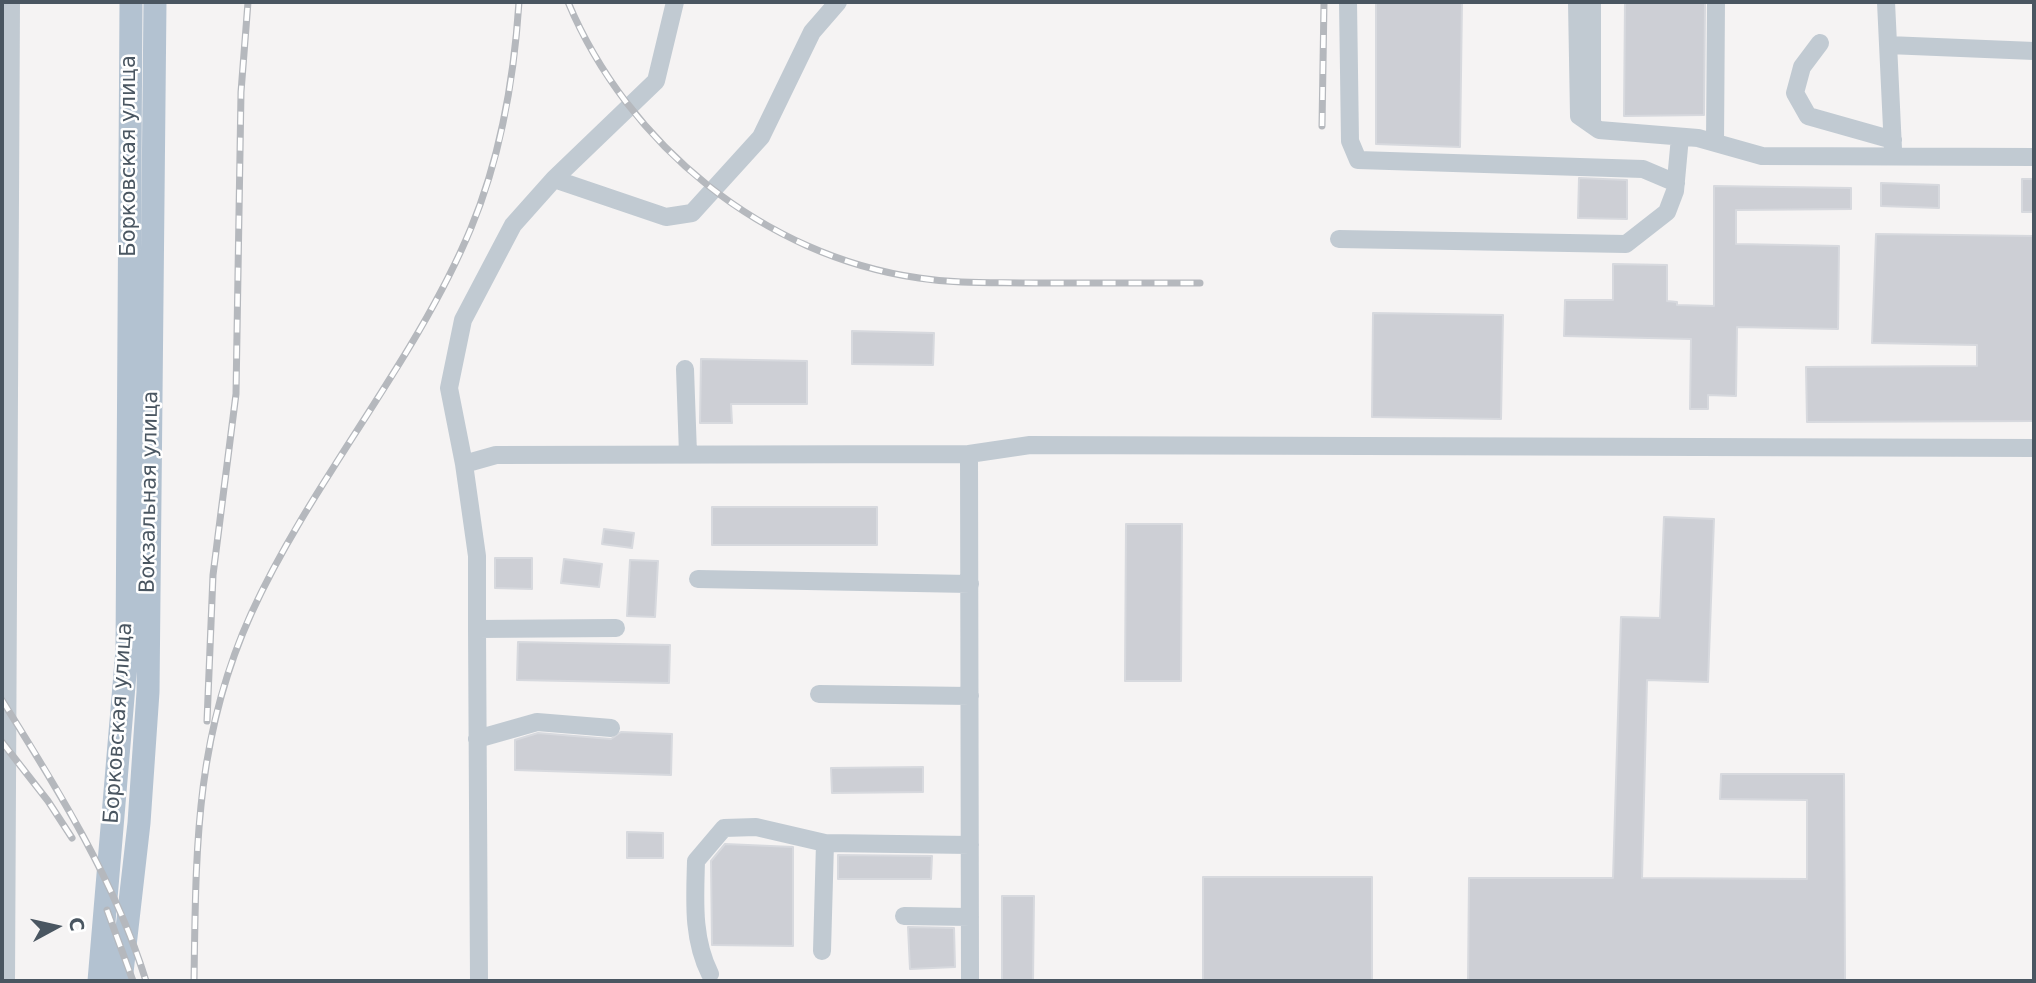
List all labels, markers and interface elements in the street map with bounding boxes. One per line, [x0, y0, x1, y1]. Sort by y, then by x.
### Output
street label: Борковская улица [117, 55, 143, 257]
street label: Вокзальная улица [136, 391, 164, 593]
street label: Борковская улица [99, 622, 139, 824]
north arrow [21, 892, 91, 962]
text: С [65, 916, 89, 933]

